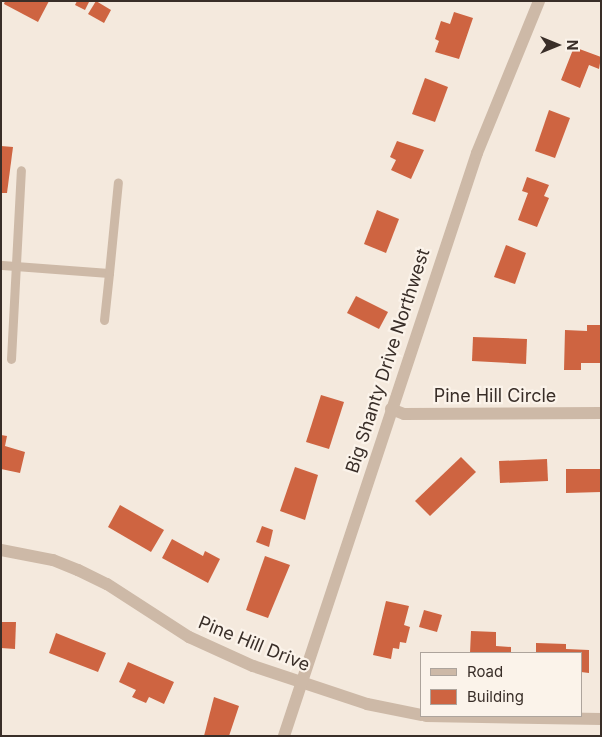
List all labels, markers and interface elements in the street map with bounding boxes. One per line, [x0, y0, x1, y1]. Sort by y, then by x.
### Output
north arrow [532, 20, 582, 70]
text: N [564, 40, 581, 50]
street label: Big Shanty Drive Northwest [341, 246, 435, 476]
street label: Pine Hill Circle [434, 385, 556, 407]
street label: Pine Hill Drive [195, 612, 313, 676]
legend [420, 652, 582, 717]
text: Road [467, 662, 503, 681]
text: Building [467, 687, 524, 706]

